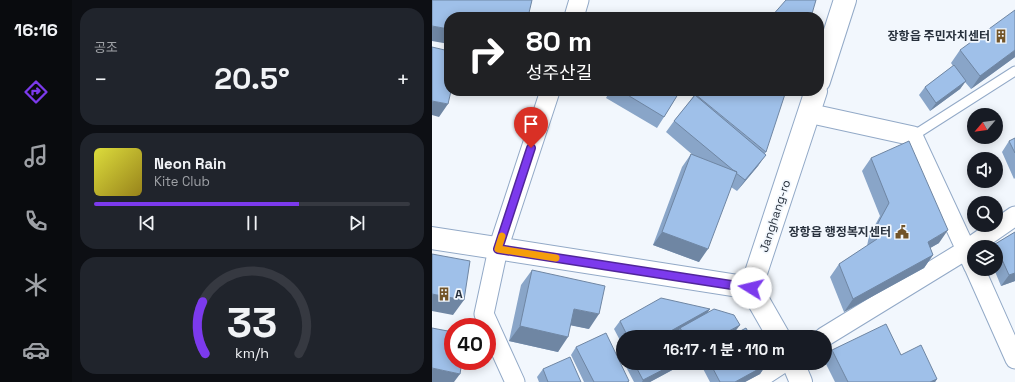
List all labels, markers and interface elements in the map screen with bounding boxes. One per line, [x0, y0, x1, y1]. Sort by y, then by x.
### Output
text: 16:16 [14, 18, 58, 41]
text: 80 m [526, 23, 592, 59]
icon: right [460, 28, 512, 80]
place label: 장항읍 주민자치센터 [888, 28, 990, 44]
building icon: 장항읍 주민자치센터 [993, 28, 1009, 44]
text: 공조 [94, 39, 118, 56]
text: 20.5° [214, 59, 290, 98]
text: 성주산길 [526, 61, 592, 84]
text: − [94, 65, 108, 93]
text: + [396, 65, 410, 93]
icon: directions [22, 78, 50, 106]
pin [514, 107, 548, 148]
north arrow [967, 108, 1003, 144]
map controls [967, 108, 1003, 276]
icon: arrive [520, 113, 542, 135]
icon: music [22, 142, 50, 170]
button: sound [967, 152, 1003, 188]
text: Neon Rain [154, 154, 226, 173]
text: Kite Club [154, 173, 210, 190]
street label: Janghang-ro [756, 178, 794, 254]
button: search [967, 196, 1003, 232]
icon: phone [22, 207, 50, 235]
icon: previous [136, 212, 158, 234]
icon: pause [241, 212, 263, 234]
icon: next [346, 212, 368, 234]
place label: 장항읍 행정복지센터 [789, 224, 891, 240]
public building icon: 장항읍 행정복지센터 [894, 224, 910, 240]
button: layers [967, 240, 1003, 276]
position arrow [730, 267, 772, 309]
icon: climate [22, 271, 50, 299]
building icon: A [436, 286, 452, 302]
place label: A [455, 286, 463, 302]
text: 33 [227, 295, 277, 348]
speed limit sign: 40 [444, 318, 496, 370]
icon: car [22, 336, 50, 364]
text: 16:17 · 1 분 · 110 m [663, 340, 785, 359]
text: km/h [235, 343, 269, 361]

